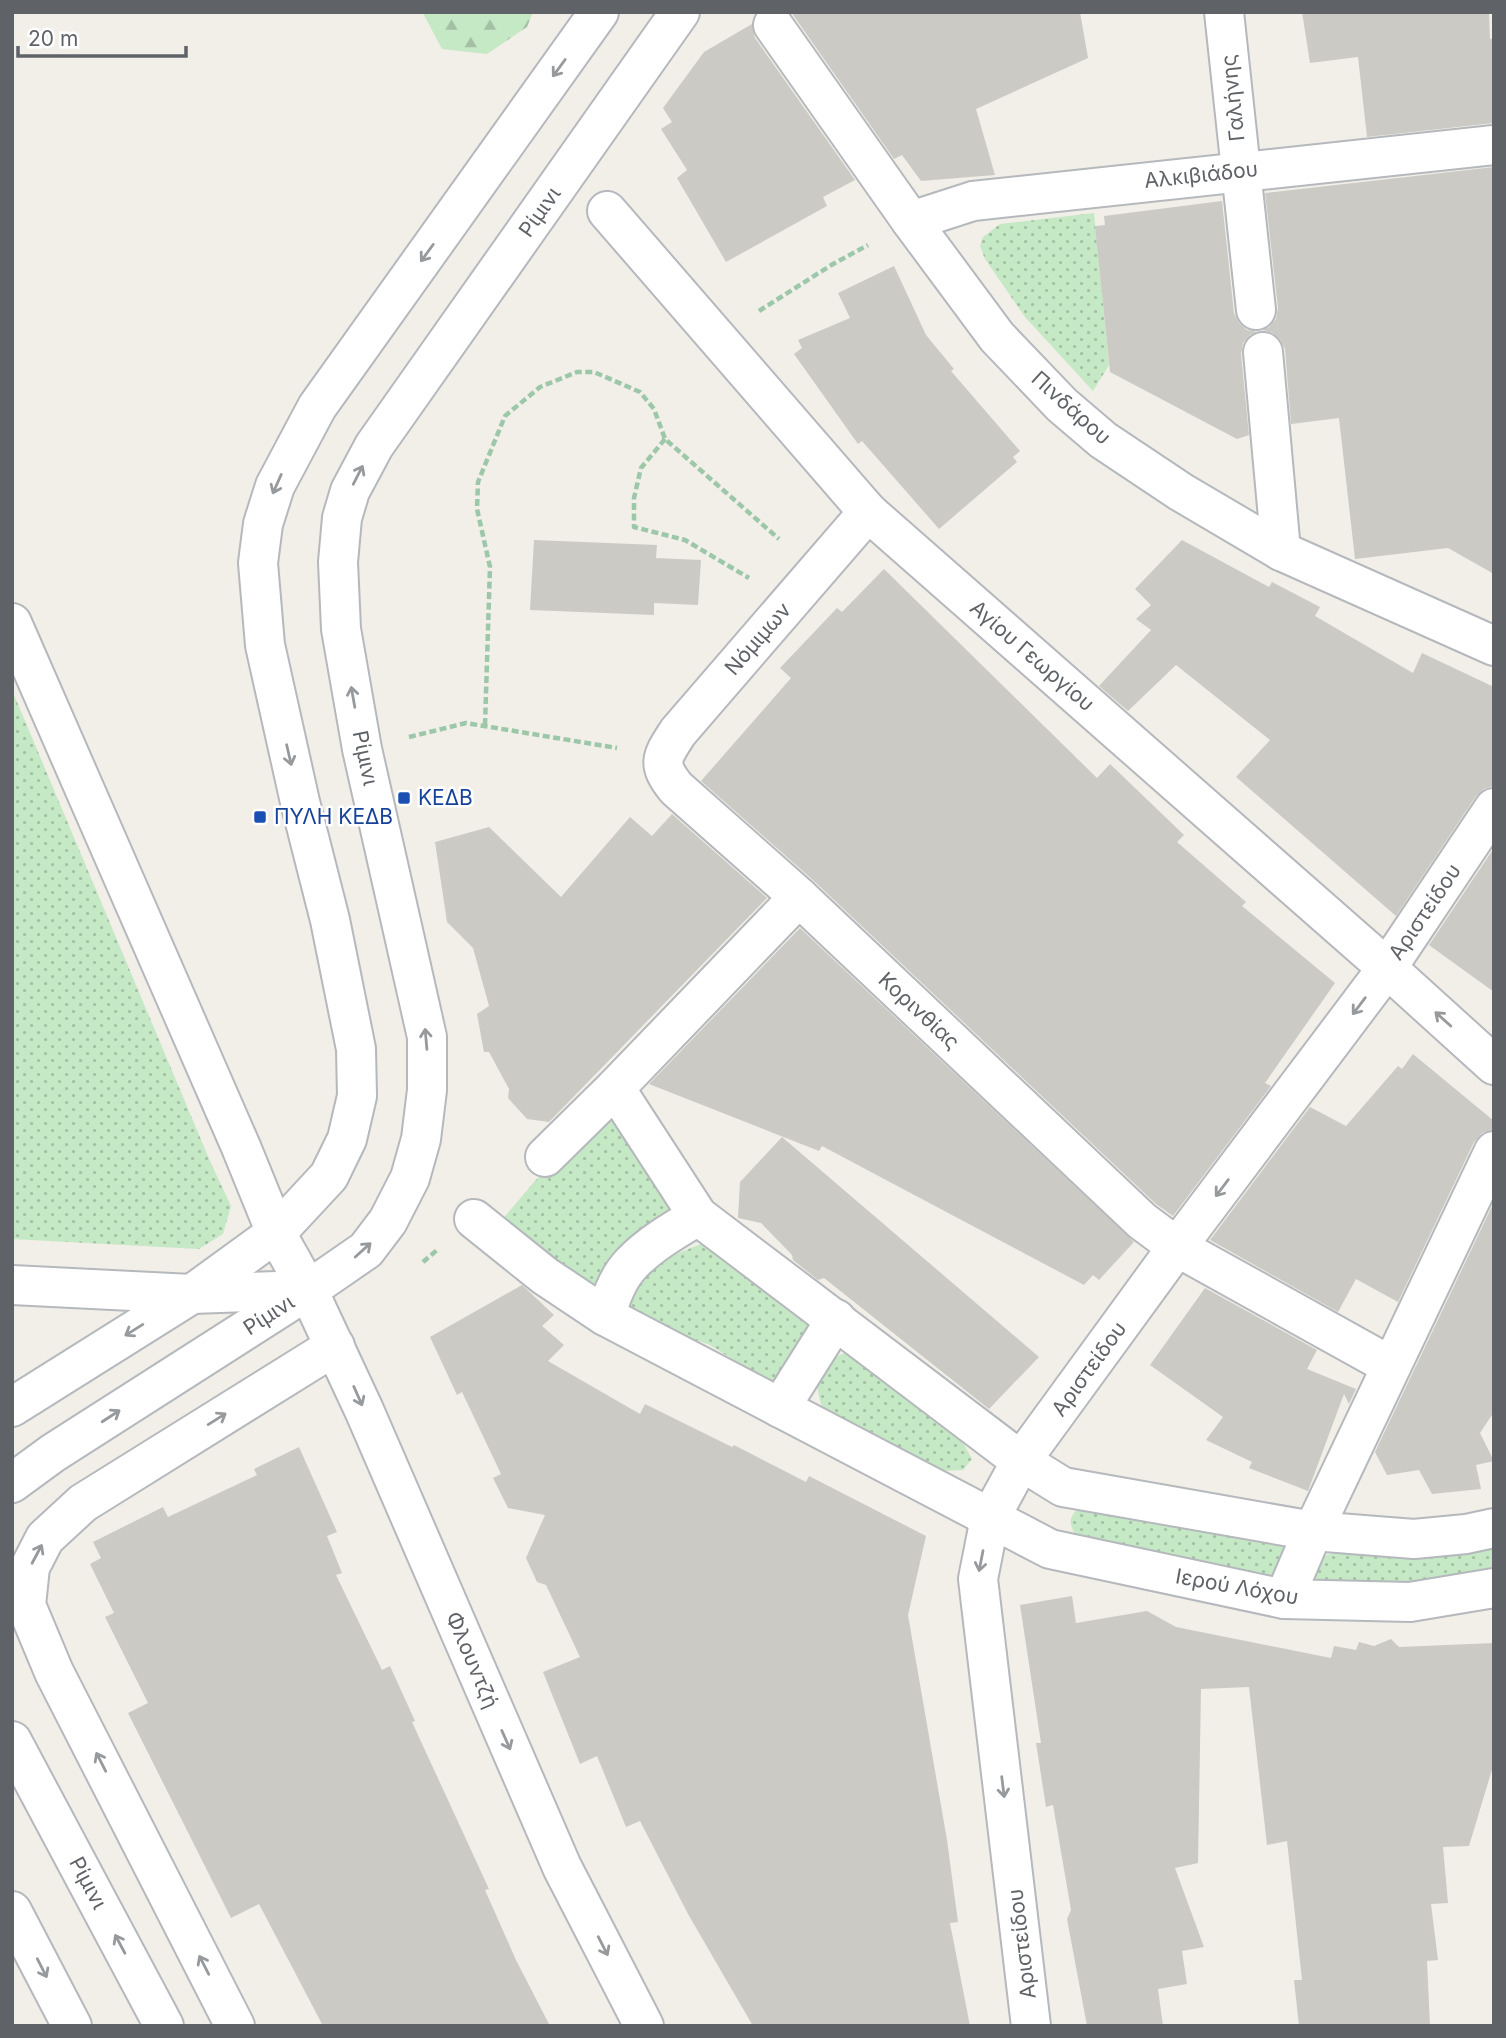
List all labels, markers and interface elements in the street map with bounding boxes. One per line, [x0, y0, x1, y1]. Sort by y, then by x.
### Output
scale bar [18, 14, 186, 58]
text: 20 m [28, 26, 78, 51]
street label: Γαλήνης [1216, 53, 1249, 143]
one-way arrow [552, 58, 566, 77]
street label: Αλκιβιάδου [1143, 156, 1259, 193]
street label: Ρίμινι [513, 182, 566, 242]
one-way arrow [420, 243, 434, 262]
street label: Πινδάρου [1027, 366, 1116, 450]
one-way arrow [352, 465, 366, 485]
one-way arrow [270, 473, 283, 495]
street label: Αγίου Γεωργίου [965, 595, 1099, 716]
street label: Νόμιμων [719, 597, 796, 680]
one-way arrow [346, 686, 359, 709]
street label: Ρίμινι [348, 728, 384, 788]
one-way arrow [283, 743, 297, 766]
place label: ΚΕΔΒ [418, 785, 473, 810]
marker: ΚΕΔΒ [396, 790, 412, 806]
place label: ΠΥΛΗ ΚΕΔΒ [274, 804, 393, 829]
marker: ΠΥΛΗ ΚΕΔΒ [252, 809, 268, 825]
street label: Αριστείδου [1383, 859, 1466, 965]
street label: Κορινθίας [874, 967, 965, 1054]
one-way arrow [1351, 996, 1366, 1015]
one-way arrow [1434, 1011, 1452, 1027]
one-way arrow [419, 1029, 432, 1051]
one-way arrow [1214, 1178, 1229, 1197]
one-way arrow [354, 1242, 372, 1258]
street label: Ρίμινι [239, 1289, 299, 1340]
street label: Αριστείδου [1046, 1317, 1131, 1421]
one-way arrow [124, 1324, 144, 1338]
one-way arrow [352, 1385, 365, 1406]
one-way arrow [101, 1409, 120, 1424]
one-way arrow [206, 1412, 226, 1426]
one-way arrow [30, 1544, 44, 1565]
one-way arrow [974, 1549, 988, 1572]
street label: Ιερού Λόχου [1174, 1563, 1300, 1610]
street label: Φλουντζή [441, 1608, 504, 1712]
one-way arrow [500, 1729, 513, 1750]
one-way arrow [93, 1752, 107, 1773]
one-way arrow [997, 1775, 1010, 1798]
street label: Ρίμινι [64, 1852, 113, 1913]
street label: Αριστείδου [1002, 1888, 1041, 2001]
one-way arrow [113, 1934, 127, 1955]
one-way arrow [596, 1935, 610, 1956]
one-way arrow [197, 1955, 211, 1976]
one-way arrow [35, 1958, 49, 1978]

